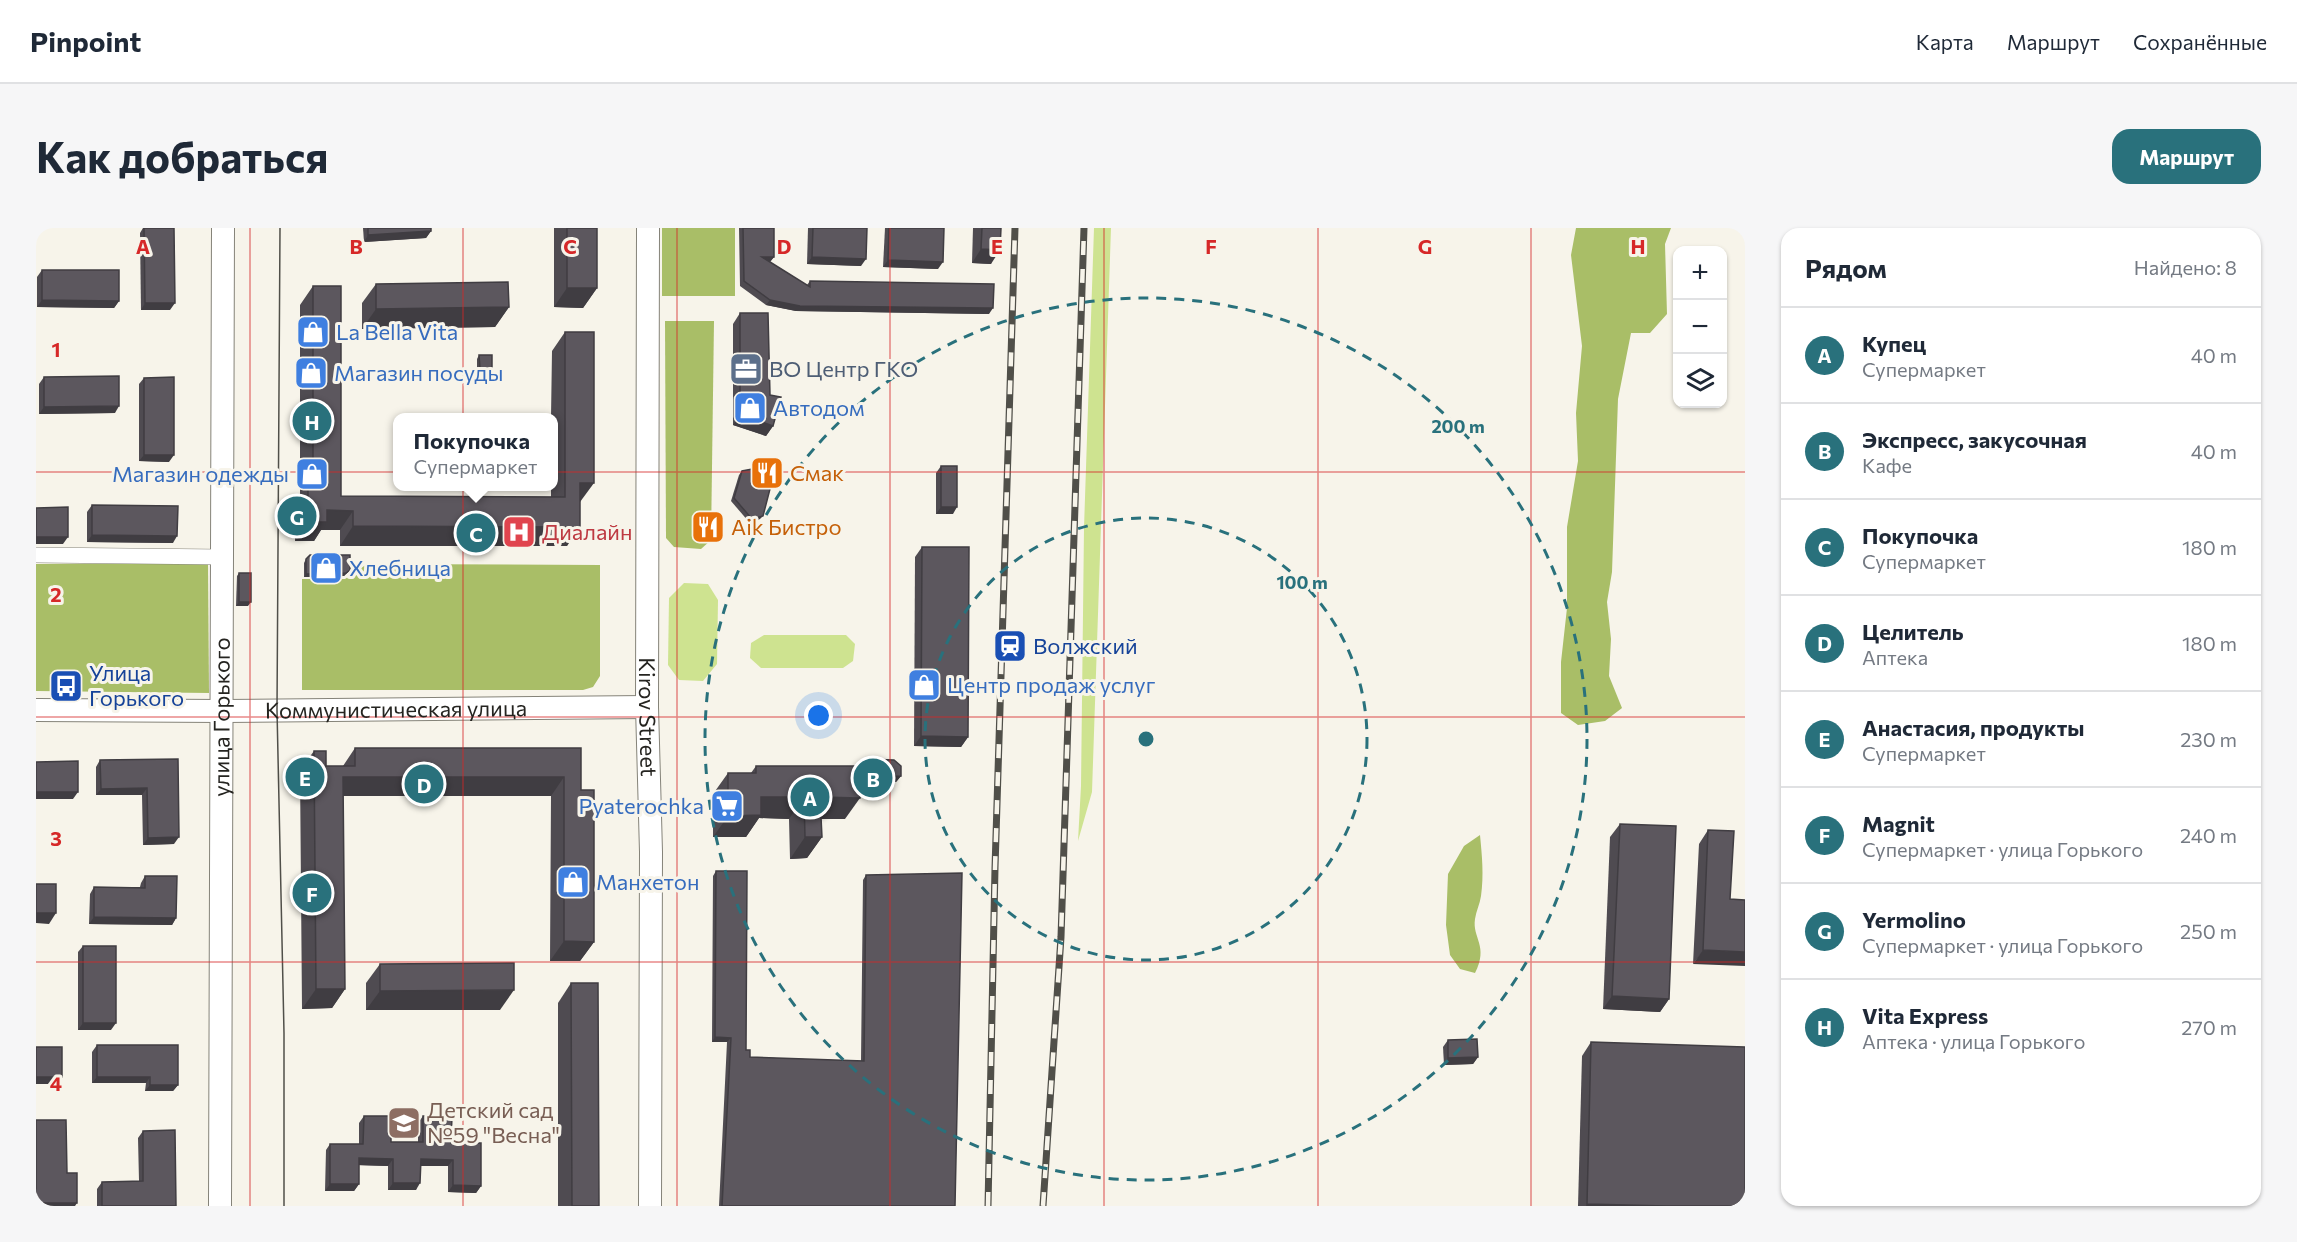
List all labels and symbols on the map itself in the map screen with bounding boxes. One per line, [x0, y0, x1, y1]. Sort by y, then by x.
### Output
text: A [136, 234, 150, 258]
text: B [349, 234, 363, 258]
text: C [563, 234, 577, 258]
text: D [777, 234, 791, 258]
text: E [991, 234, 1003, 258]
text: F [1205, 234, 1217, 258]
text: G [1418, 234, 1432, 258]
text: H [1631, 234, 1646, 258]
shop icon: La Bella Vita [295, 314, 331, 350]
place label: La Bella Vita [336, 318, 458, 345]
text: 1 [51, 337, 61, 361]
office icon: ВО Центр ГКО [728, 351, 764, 387]
shop icon: Магазин посуды [293, 355, 329, 391]
place label: ВО Центр ГКО [769, 355, 918, 382]
place label: Магазин посуды [334, 359, 503, 386]
shop icon: Автодом [732, 390, 768, 426]
place label: Автодом [773, 394, 865, 421]
pin: H [292, 398, 332, 444]
text: 200 m [1431, 415, 1485, 437]
restaurant icon: Смак [749, 455, 785, 491]
shop icon: Магазин одежды [294, 456, 330, 492]
place label: Смак [790, 459, 844, 486]
place label: Магазин одежды [112, 460, 289, 487]
pin: G [278, 494, 316, 538]
restaurant icon: Aik Бистро [690, 509, 726, 545]
pin: C [456, 510, 496, 556]
place label: Aik Бистро [731, 513, 842, 540]
hospital icon: Диалайн [501, 514, 537, 550]
place label: Диалайн [542, 518, 633, 545]
shop icon: Хлебница [308, 550, 344, 586]
place label: Хлебница [349, 554, 451, 581]
text: 100 m [1276, 571, 1328, 593]
text: 2 [50, 582, 62, 606]
station icon: Волжский [992, 628, 1028, 664]
place label: Волжский [1033, 632, 1138, 659]
street label: улица Горького [207, 637, 235, 797]
street label: Kirov Street [634, 657, 663, 777]
place label: Улица Горького [89, 659, 184, 711]
shop icon: Центр продаж услуг [906, 667, 942, 703]
bus stop icon: Улица Горького [48, 668, 84, 704]
place label: Центр продаж услуг [947, 671, 1156, 698]
street label: Коммунистическая улица [265, 694, 527, 724]
your location [804, 701, 833, 730]
centre of rings [1136, 729, 1156, 749]
pin: E [286, 754, 324, 800]
pin: B [854, 756, 892, 800]
pin: D [404, 762, 444, 806]
pin: A [790, 774, 830, 820]
supermarket icon: Pyaterochka [709, 788, 745, 824]
place label: Pyaterochka [579, 792, 704, 819]
text: 3 [50, 826, 62, 850]
shop icon: Манхетон [555, 864, 591, 900]
place label: Манхетон [596, 868, 699, 895]
pin: F [292, 870, 332, 916]
text: 4 [50, 1071, 62, 1095]
place label: Детский сад №59 "Весна" [427, 1096, 560, 1148]
school or university icon: Детский сад №59 "Весна" [386, 1105, 422, 1141]

